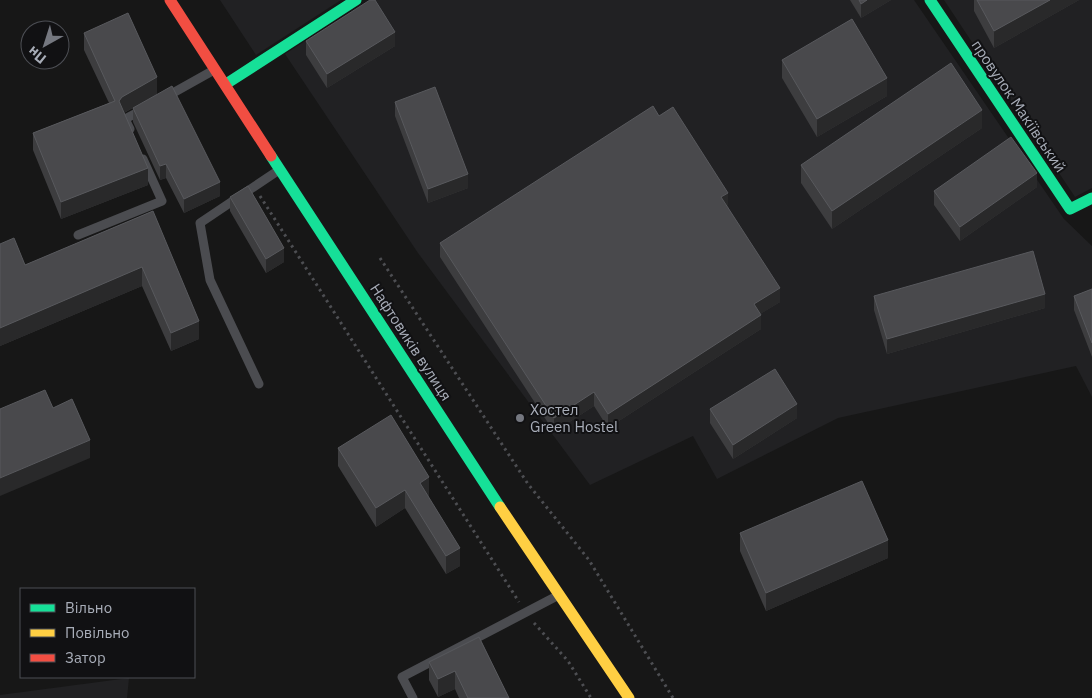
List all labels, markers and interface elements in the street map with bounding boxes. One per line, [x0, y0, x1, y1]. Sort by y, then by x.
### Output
north arrow [20, 20, 70, 70]
street label: провулок Макіївський [968, 36, 1070, 176]
text: Пн [24, 42, 50, 68]
street label: Нафтовиків вулиця [366, 280, 456, 404]
place label: Хостел Green Hostel [530, 400, 618, 436]
marker: Хостел Green Hostel [514, 412, 526, 424]
legend [20, 588, 195, 678]
text: Вільно [65, 598, 112, 617]
text: Повільно [65, 623, 129, 642]
text: Затор [65, 648, 106, 667]

